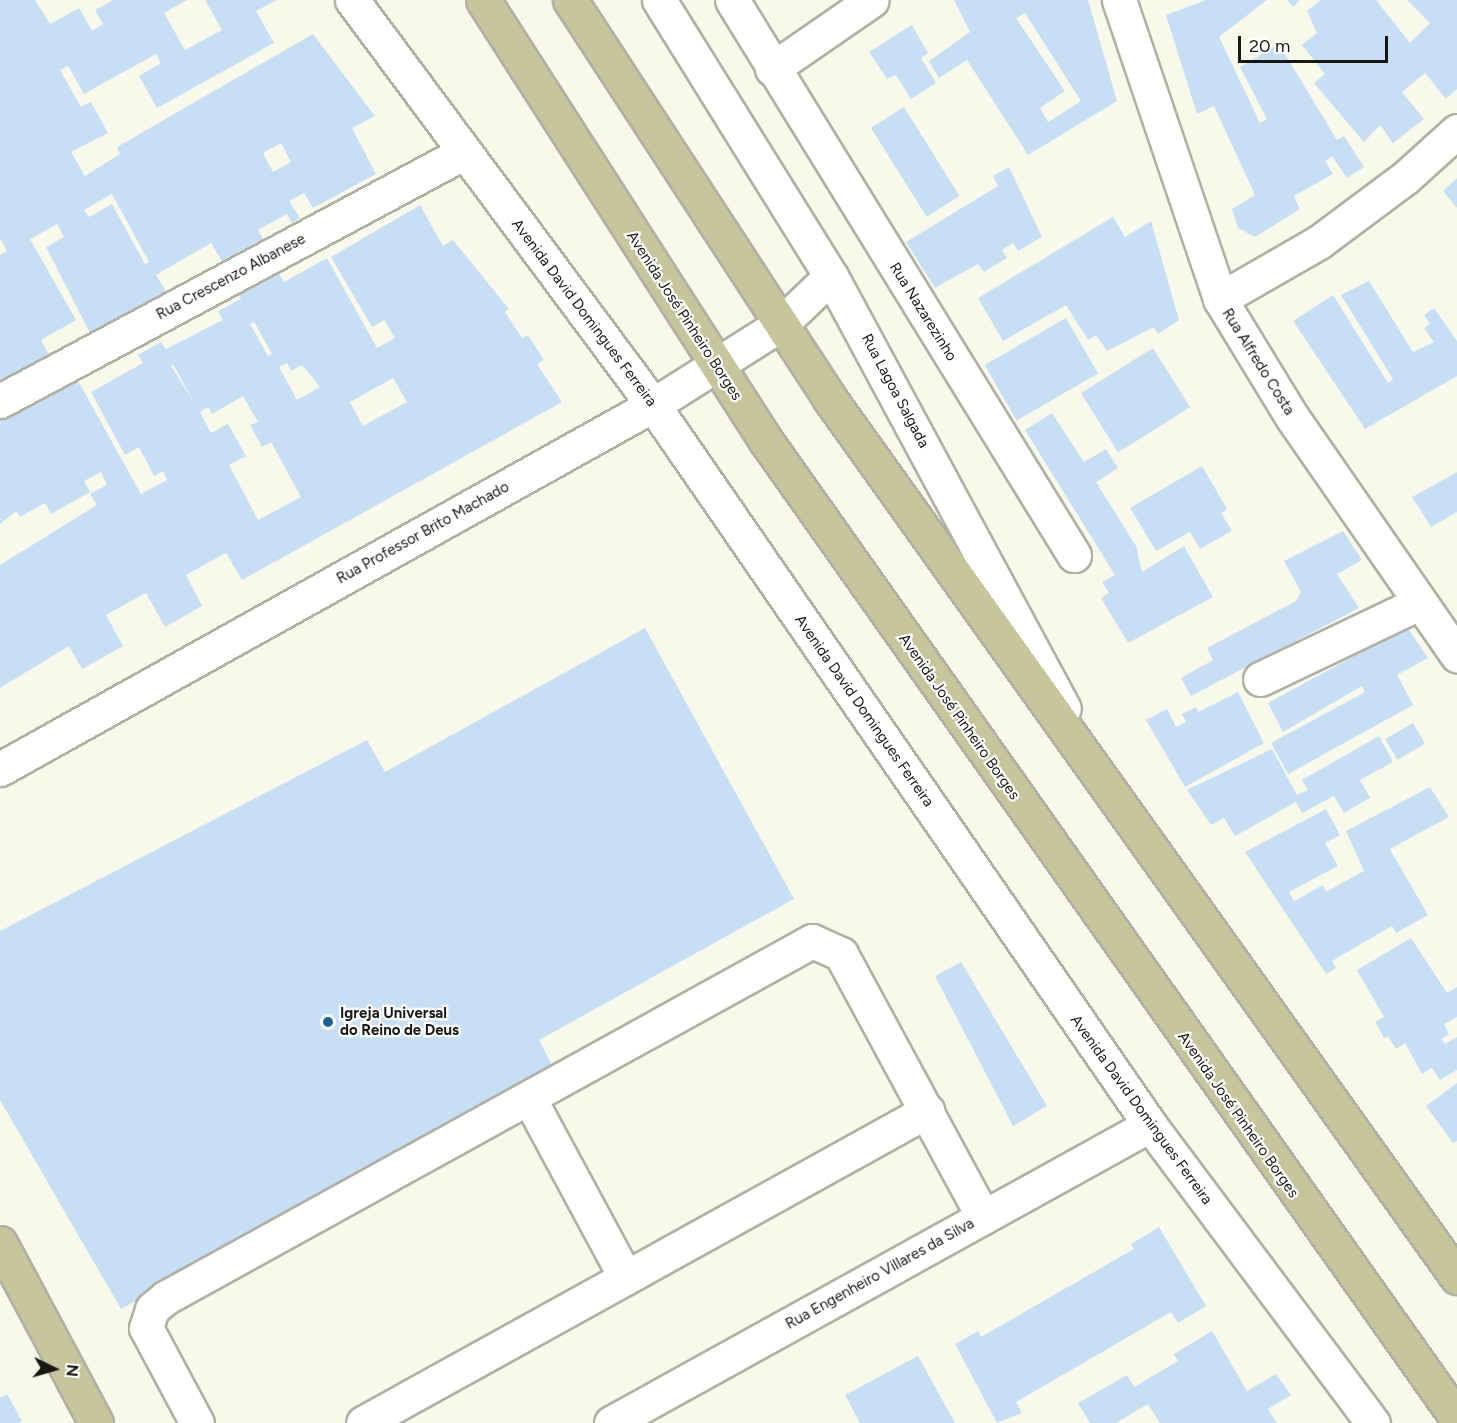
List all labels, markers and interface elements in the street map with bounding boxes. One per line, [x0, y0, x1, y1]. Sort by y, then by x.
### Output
scale bar [1241, 24, 1391, 62]
text: 20 m [1249, 35, 1290, 57]
street label: Avenida David Domingues Ferreira [508, 216, 660, 410]
street label: Avenida José Pinheiro Borges [623, 228, 745, 404]
street label: Rua Crescenzo Albanese [153, 230, 309, 324]
street label: Rua Nazarezinho [885, 259, 961, 365]
street label: Rua Alfredo Costa [1218, 305, 1298, 419]
street label: Rua Lagoa Salgada [857, 331, 933, 451]
street label: Rua Professor Brito Machado [334, 478, 512, 588]
street label: Avenida David Domingues Ferreira [791, 612, 937, 810]
street label: Avenida José Pinheiro Borges [895, 631, 1023, 803]
place label: Igreja Universal do Reino de Deus [340, 1004, 459, 1039]
street label: Avenida David Domingues Ferreira [1066, 1012, 1216, 1208]
marker: Igreja Universal do Reino de Deus [321, 1015, 335, 1029]
street label: Avenida José Pinheiro Borges [1174, 1029, 1302, 1201]
street label: Rua Engenheiro Villares da Silva [783, 1215, 977, 1333]
north arrow [24, 1339, 84, 1399]
text: N [62, 1364, 82, 1378]

